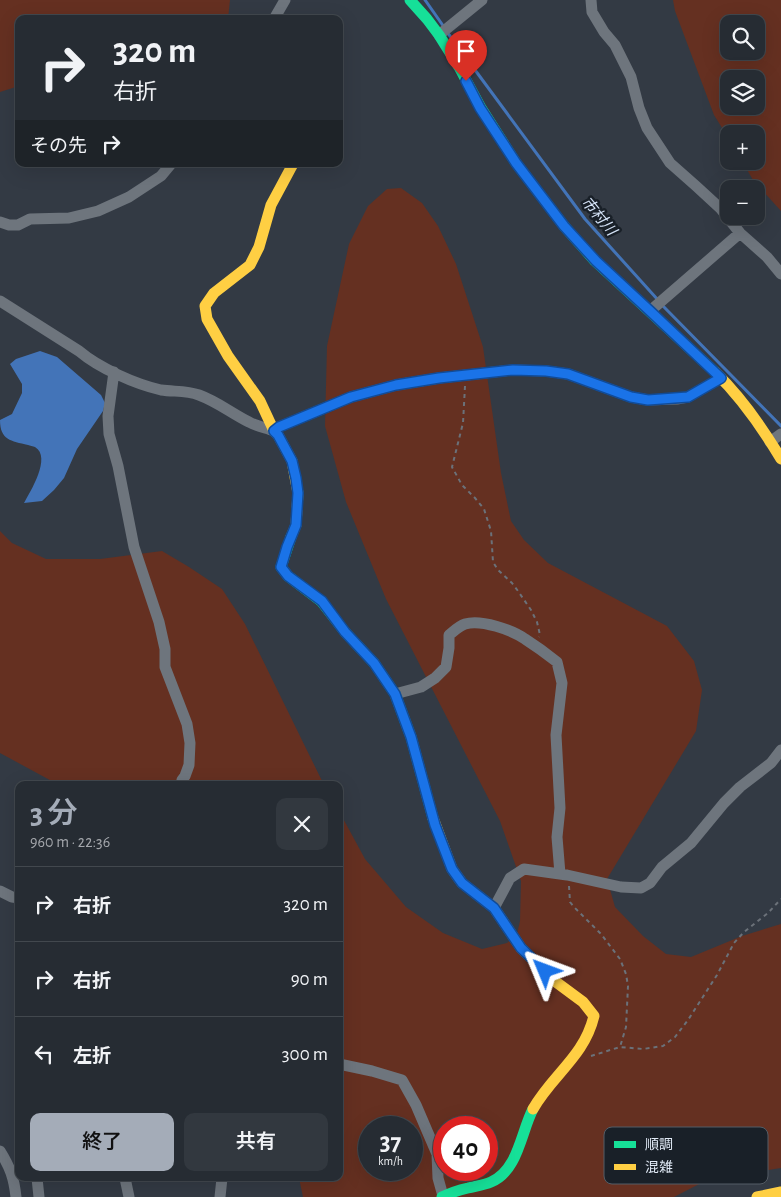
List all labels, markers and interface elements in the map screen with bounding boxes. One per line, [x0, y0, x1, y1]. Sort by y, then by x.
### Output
map controls [720, 15, 765, 225]
button: search [720, 15, 765, 60]
pin [445, 30, 487, 81]
text: 320 m [113, 34, 196, 69]
icon: right [30, 35, 95, 100]
icon: arrive [452, 37, 480, 65]
button: layers [720, 70, 765, 115]
text: 右折 [113, 81, 157, 103]
button: + [720, 125, 765, 170]
icon: right [97, 130, 125, 158]
text: その先 [30, 137, 87, 156]
button: − [720, 180, 765, 225]
water label: 市村川 [578, 194, 621, 240]
button: close [276, 798, 328, 850]
text: 3 分 [30, 799, 77, 829]
text: 960 m · 22:36 [30, 834, 110, 850]
icon: right [30, 890, 58, 918]
text: 320 m [283, 895, 328, 914]
text: 右折 [73, 897, 111, 916]
position arrow [518, 944, 570, 996]
icon: right [30, 965, 58, 993]
text: 90 m [291, 970, 328, 989]
text: 右折 [73, 972, 111, 991]
icon: left [30, 1040, 58, 1068]
text: 300 m [282, 1045, 328, 1064]
text: 左折 [73, 1047, 111, 1066]
button: 終了 [30, 1113, 174, 1171]
button: 共有 [184, 1113, 328, 1171]
speed limit sign: 40 [433, 1116, 498, 1181]
legend [604, 1127, 768, 1184]
text: 37 [380, 1130, 401, 1155]
text: 順調 [645, 1138, 673, 1152]
text: km/h [378, 1155, 403, 1167]
text: 混雑 [645, 1159, 673, 1175]

